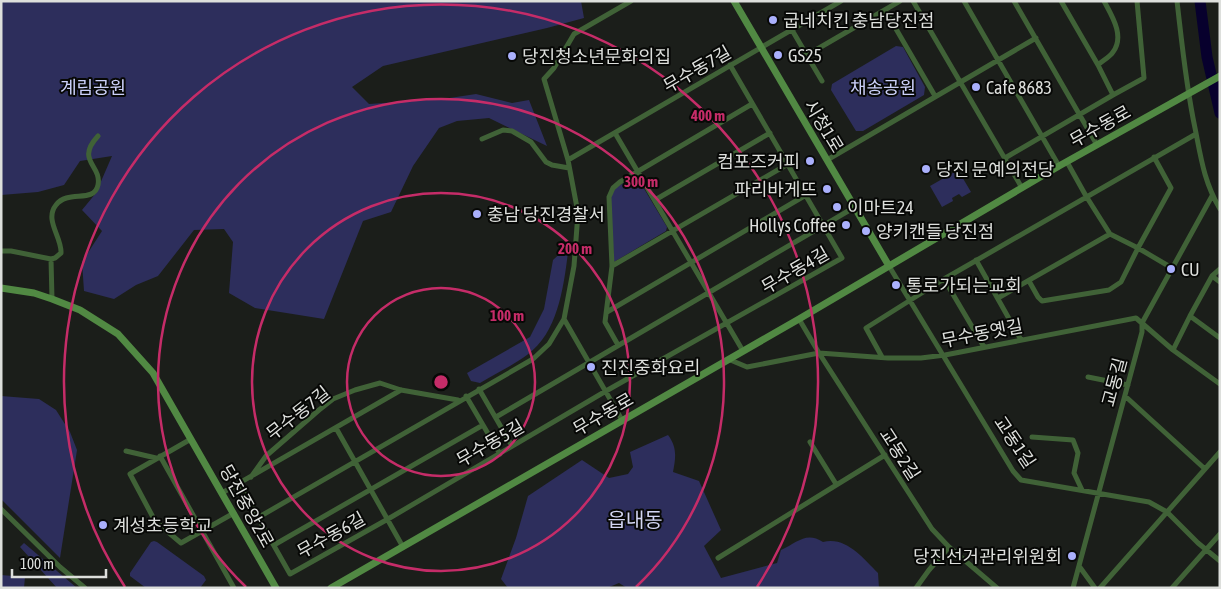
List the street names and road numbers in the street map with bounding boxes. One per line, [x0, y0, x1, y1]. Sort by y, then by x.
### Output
street label: 무수동7길 [659, 41, 735, 97]
street label: 시청1로 [800, 96, 848, 156]
street label: 무수동로 [1066, 101, 1134, 151]
street label: 무수동4길 [757, 242, 833, 298]
street label: 무수동옛길 [939, 315, 1025, 351]
street label: 교동길 [1097, 355, 1131, 409]
street label: 무수동7길 [262, 382, 334, 444]
street label: 무수동로 [569, 388, 637, 440]
street label: 교동1길 [990, 412, 1040, 472]
street label: 무수동5길 [452, 415, 528, 471]
street label: 교동2길 [875, 424, 925, 484]
street label: 당진중앙2로 [216, 461, 278, 551]
street label: 무수동6길 [293, 508, 369, 562]

